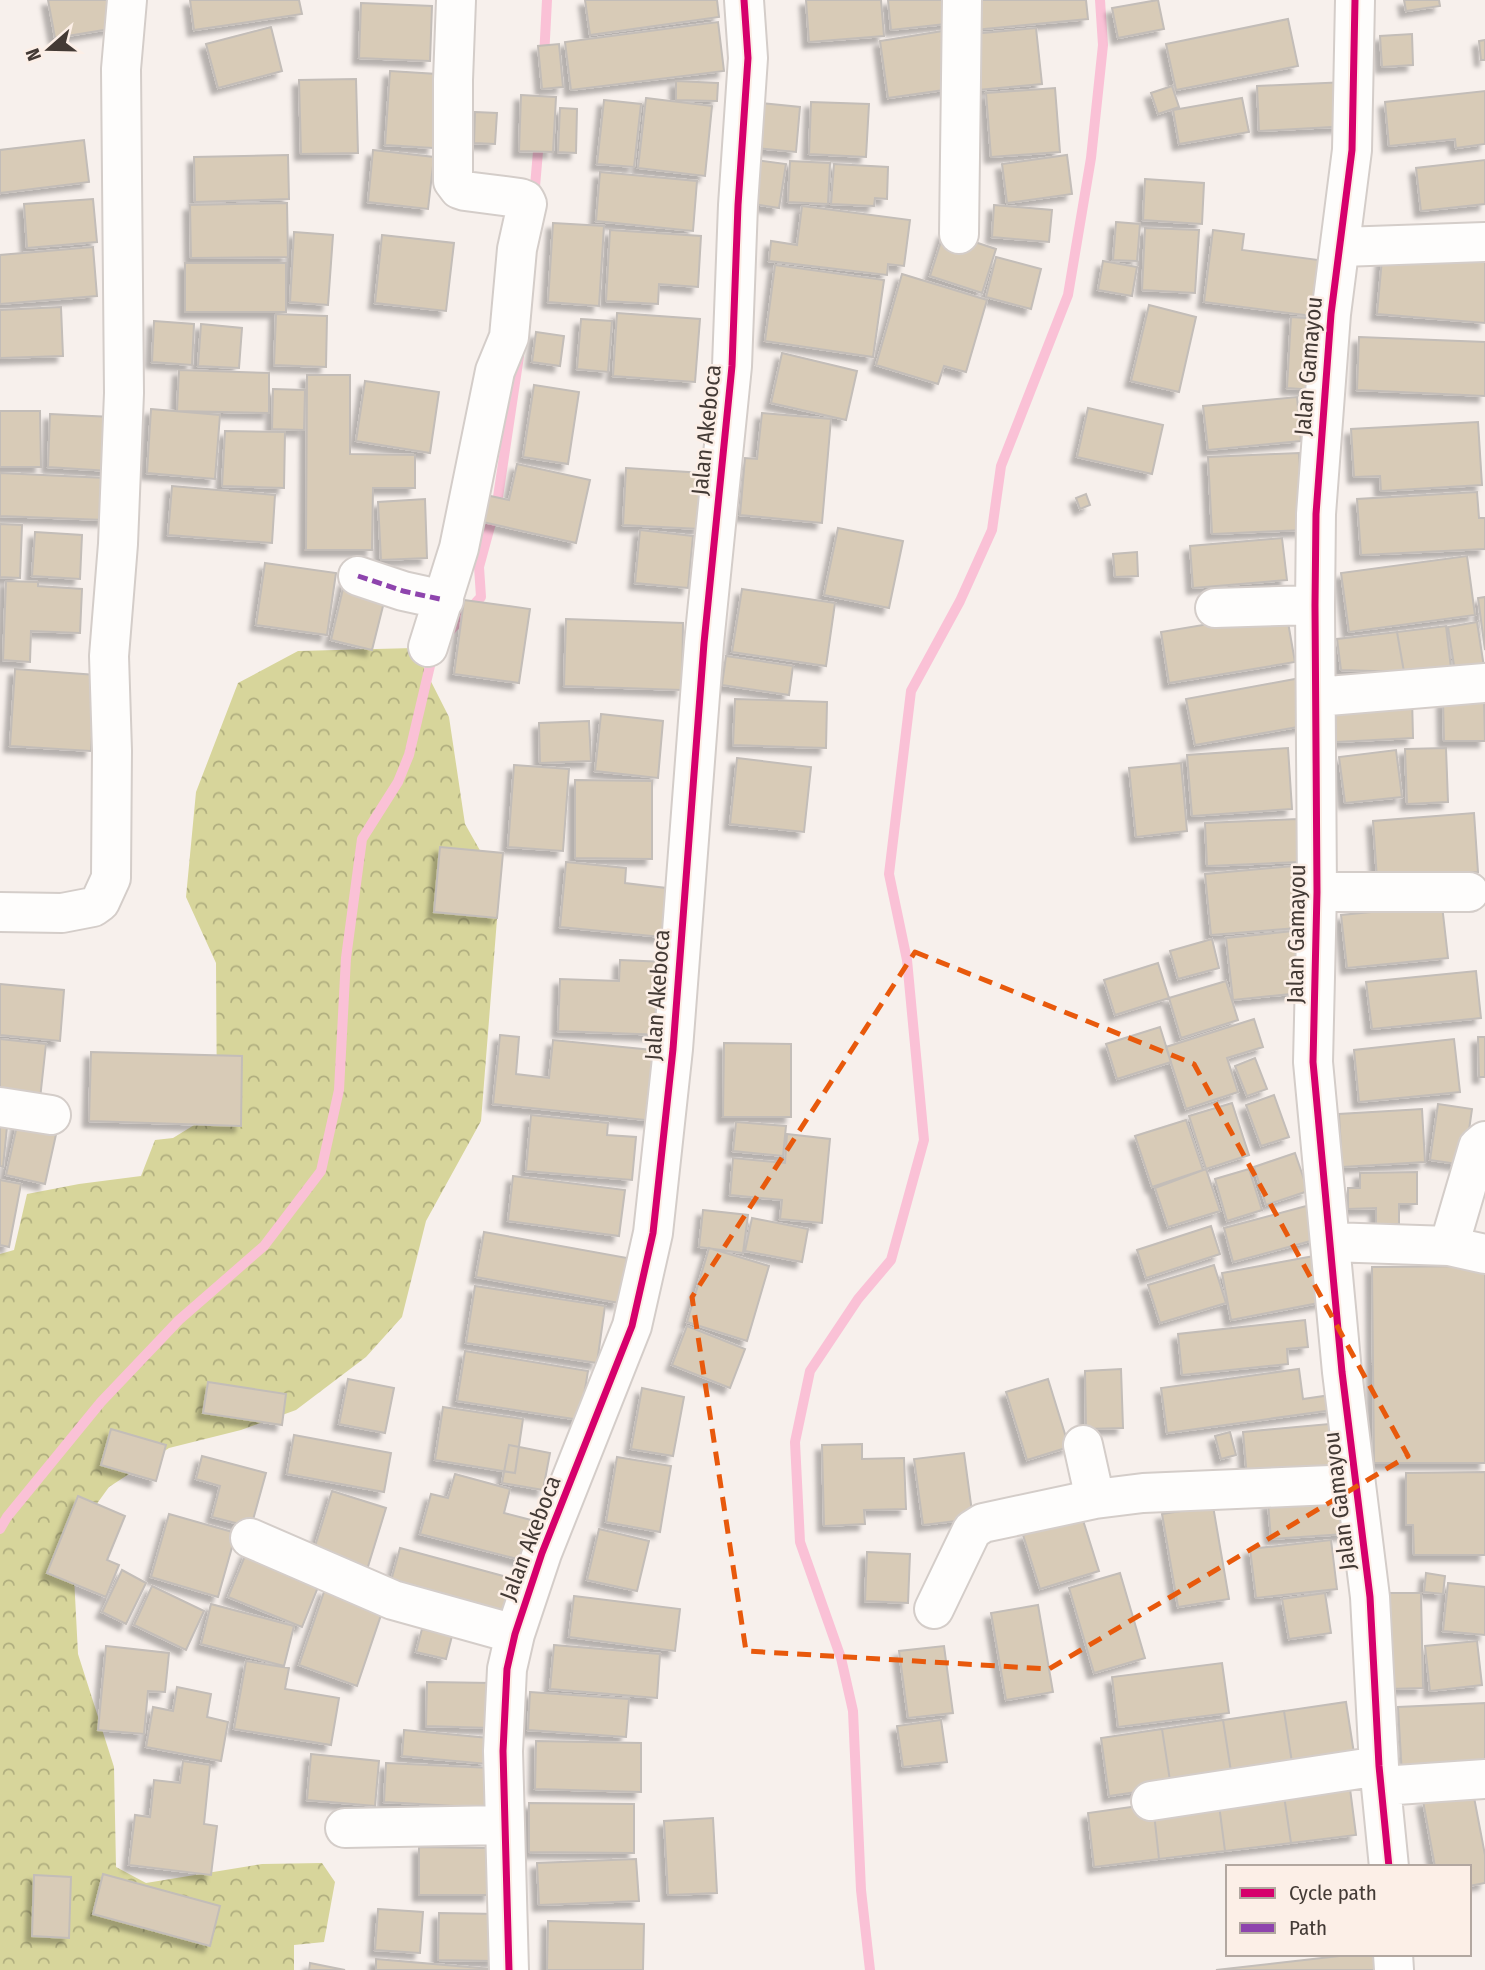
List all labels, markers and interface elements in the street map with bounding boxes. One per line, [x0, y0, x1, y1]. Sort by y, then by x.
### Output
north arrow [14, 14, 84, 84]
text: N [21, 45, 46, 64]
street label: Jalan Gamayou [1288, 295, 1328, 437]
street label: Jalan Akeboca [685, 363, 727, 497]
street label: Jalan Gamayou [1281, 864, 1311, 1004]
street label: Jalan Akeboca [638, 929, 676, 1061]
street label: Jalan Gamayou [1317, 1430, 1361, 1572]
street label: Jalan Akeboca [493, 1472, 567, 1604]
legend [1226, 1865, 1471, 1956]
text: Cycle path [1289, 1880, 1377, 1906]
text: Path [1289, 1915, 1327, 1941]

